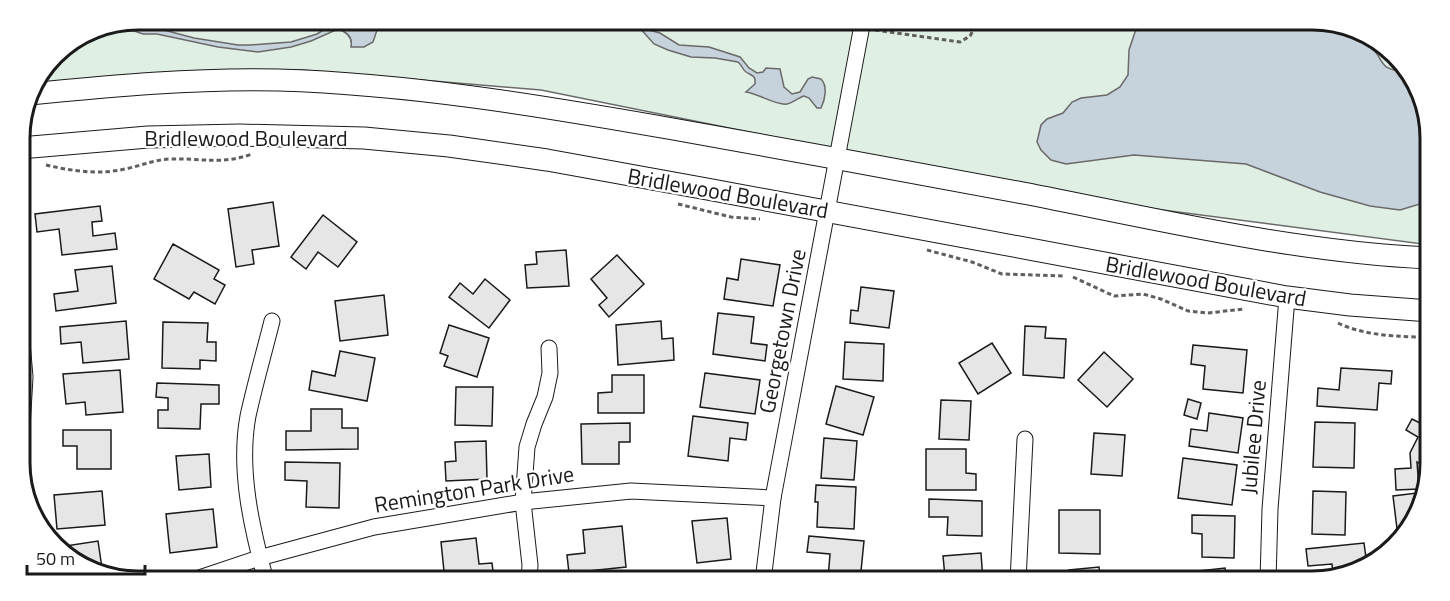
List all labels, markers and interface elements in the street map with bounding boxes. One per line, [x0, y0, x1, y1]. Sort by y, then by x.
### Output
street label: Bridlewood Boulevard [144, 121, 348, 155]
street label: Bridlewood Boulevard [625, 159, 831, 227]
street label: Georgetown Drive [749, 246, 815, 416]
street label: Bridlewood Boulevard [1103, 247, 1309, 315]
street label: Jubilee Drive [1231, 378, 1275, 496]
street label: Remington Park Drive [372, 456, 576, 522]
scale bar [27, 538, 146, 576]
text: 50 m [36, 545, 75, 572]

